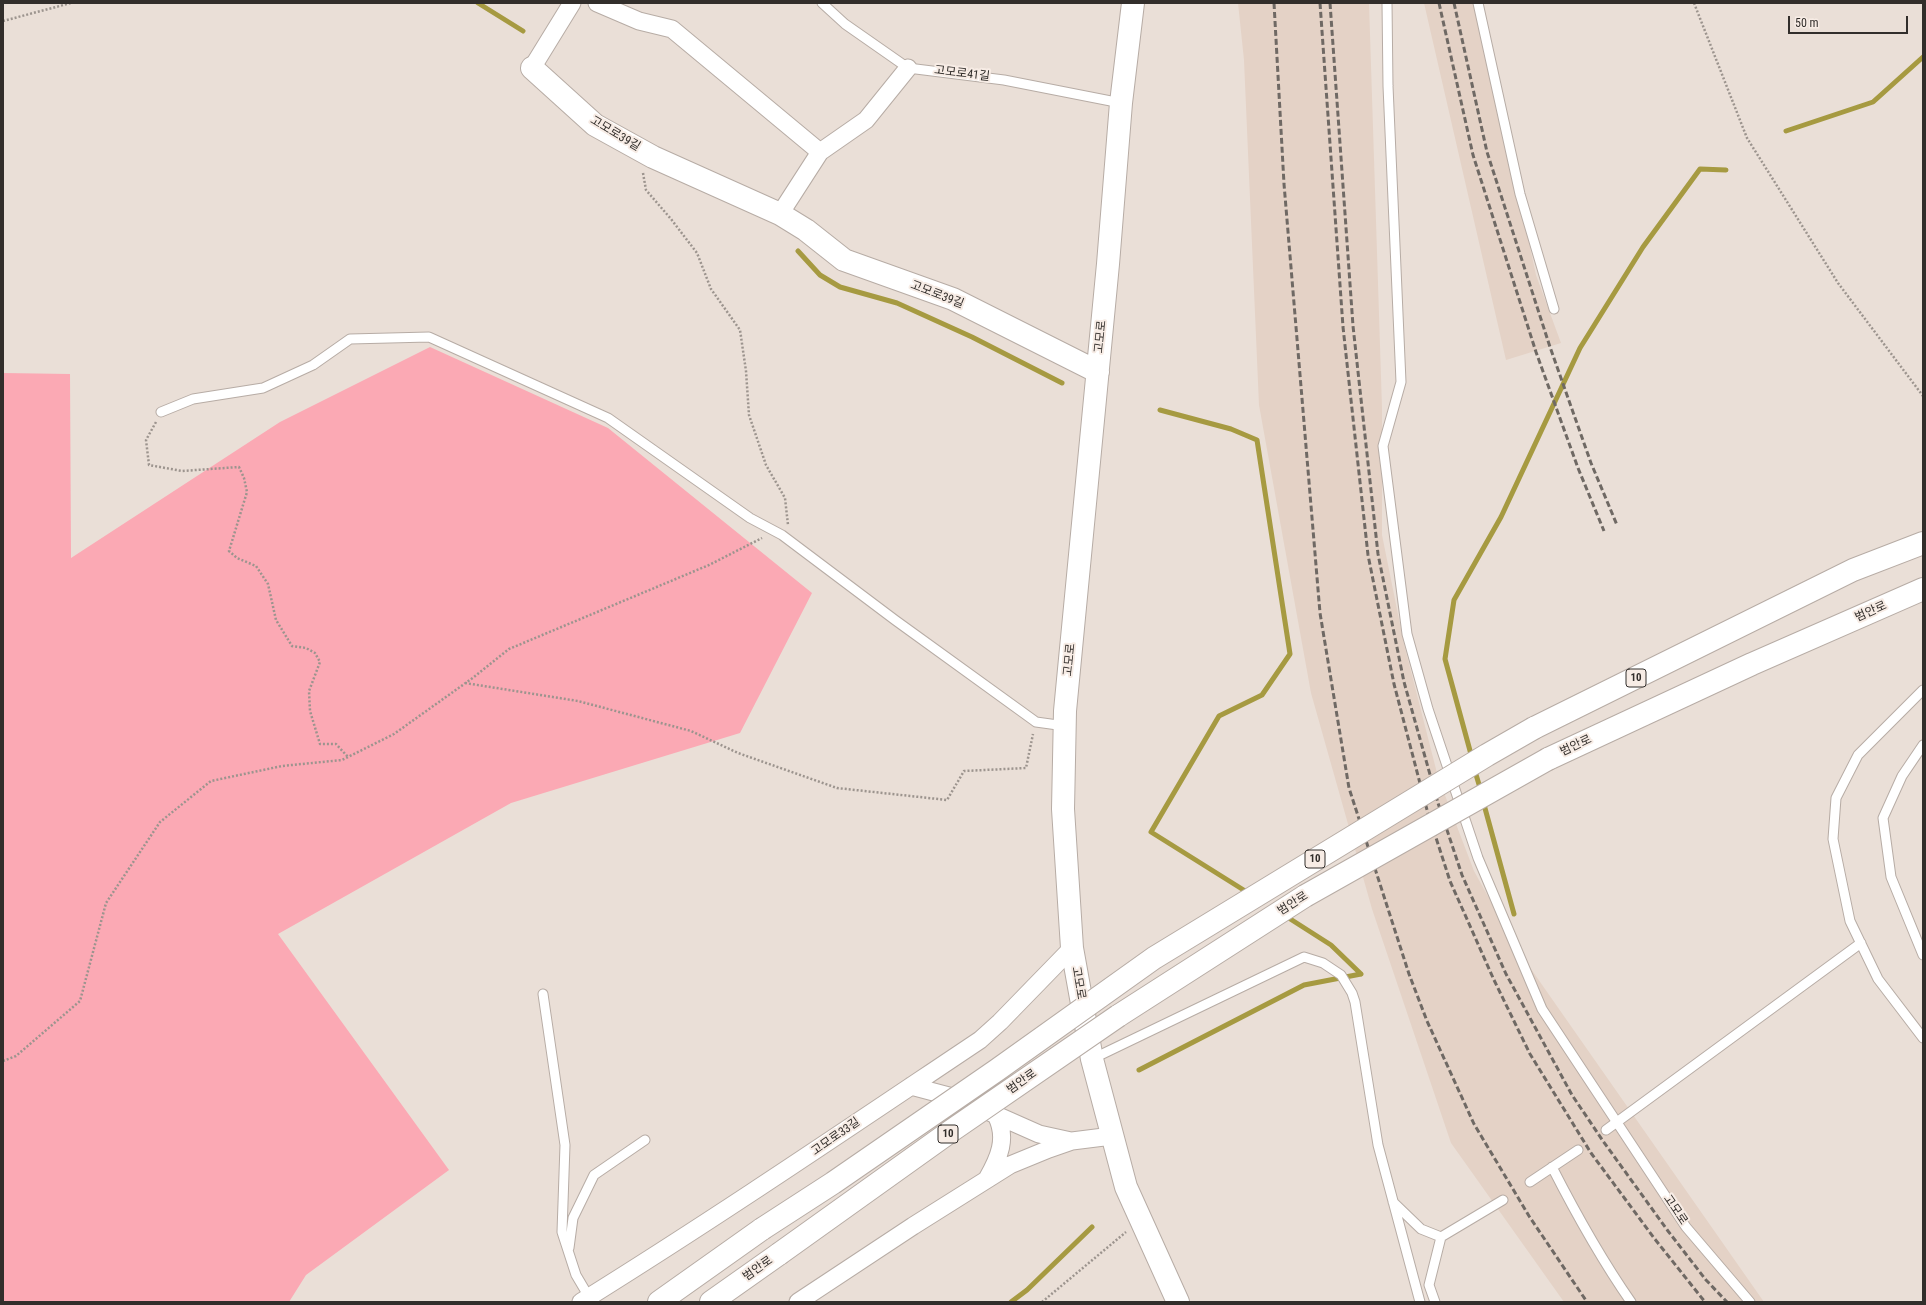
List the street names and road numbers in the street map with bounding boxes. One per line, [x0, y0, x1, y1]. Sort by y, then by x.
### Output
street label: 고모로41길 [933, 63, 991, 85]
street label: 고모로39길 [587, 113, 643, 155]
street label: 고모로39길 [908, 278, 966, 312]
street label: 고모로 [1092, 320, 1110, 354]
street label: 범안로 [1853, 599, 1889, 625]
street label: 고모로 [1061, 643, 1079, 677]
road number: 10 [1626, 669, 1646, 687]
street label: 범안로 [1558, 732, 1594, 760]
road number: 10 [1305, 850, 1325, 868]
street label: 범안로 [1275, 889, 1311, 919]
street label: 고모로 [1068, 965, 1088, 1001]
street label: 범안로 [1004, 1067, 1040, 1097]
street label: 고모로33길 [809, 1115, 863, 1159]
road number: 10 [938, 1125, 958, 1143]
street label: 고모로 [1660, 1192, 1690, 1228]
street label: 범안로 [740, 1254, 776, 1284]

